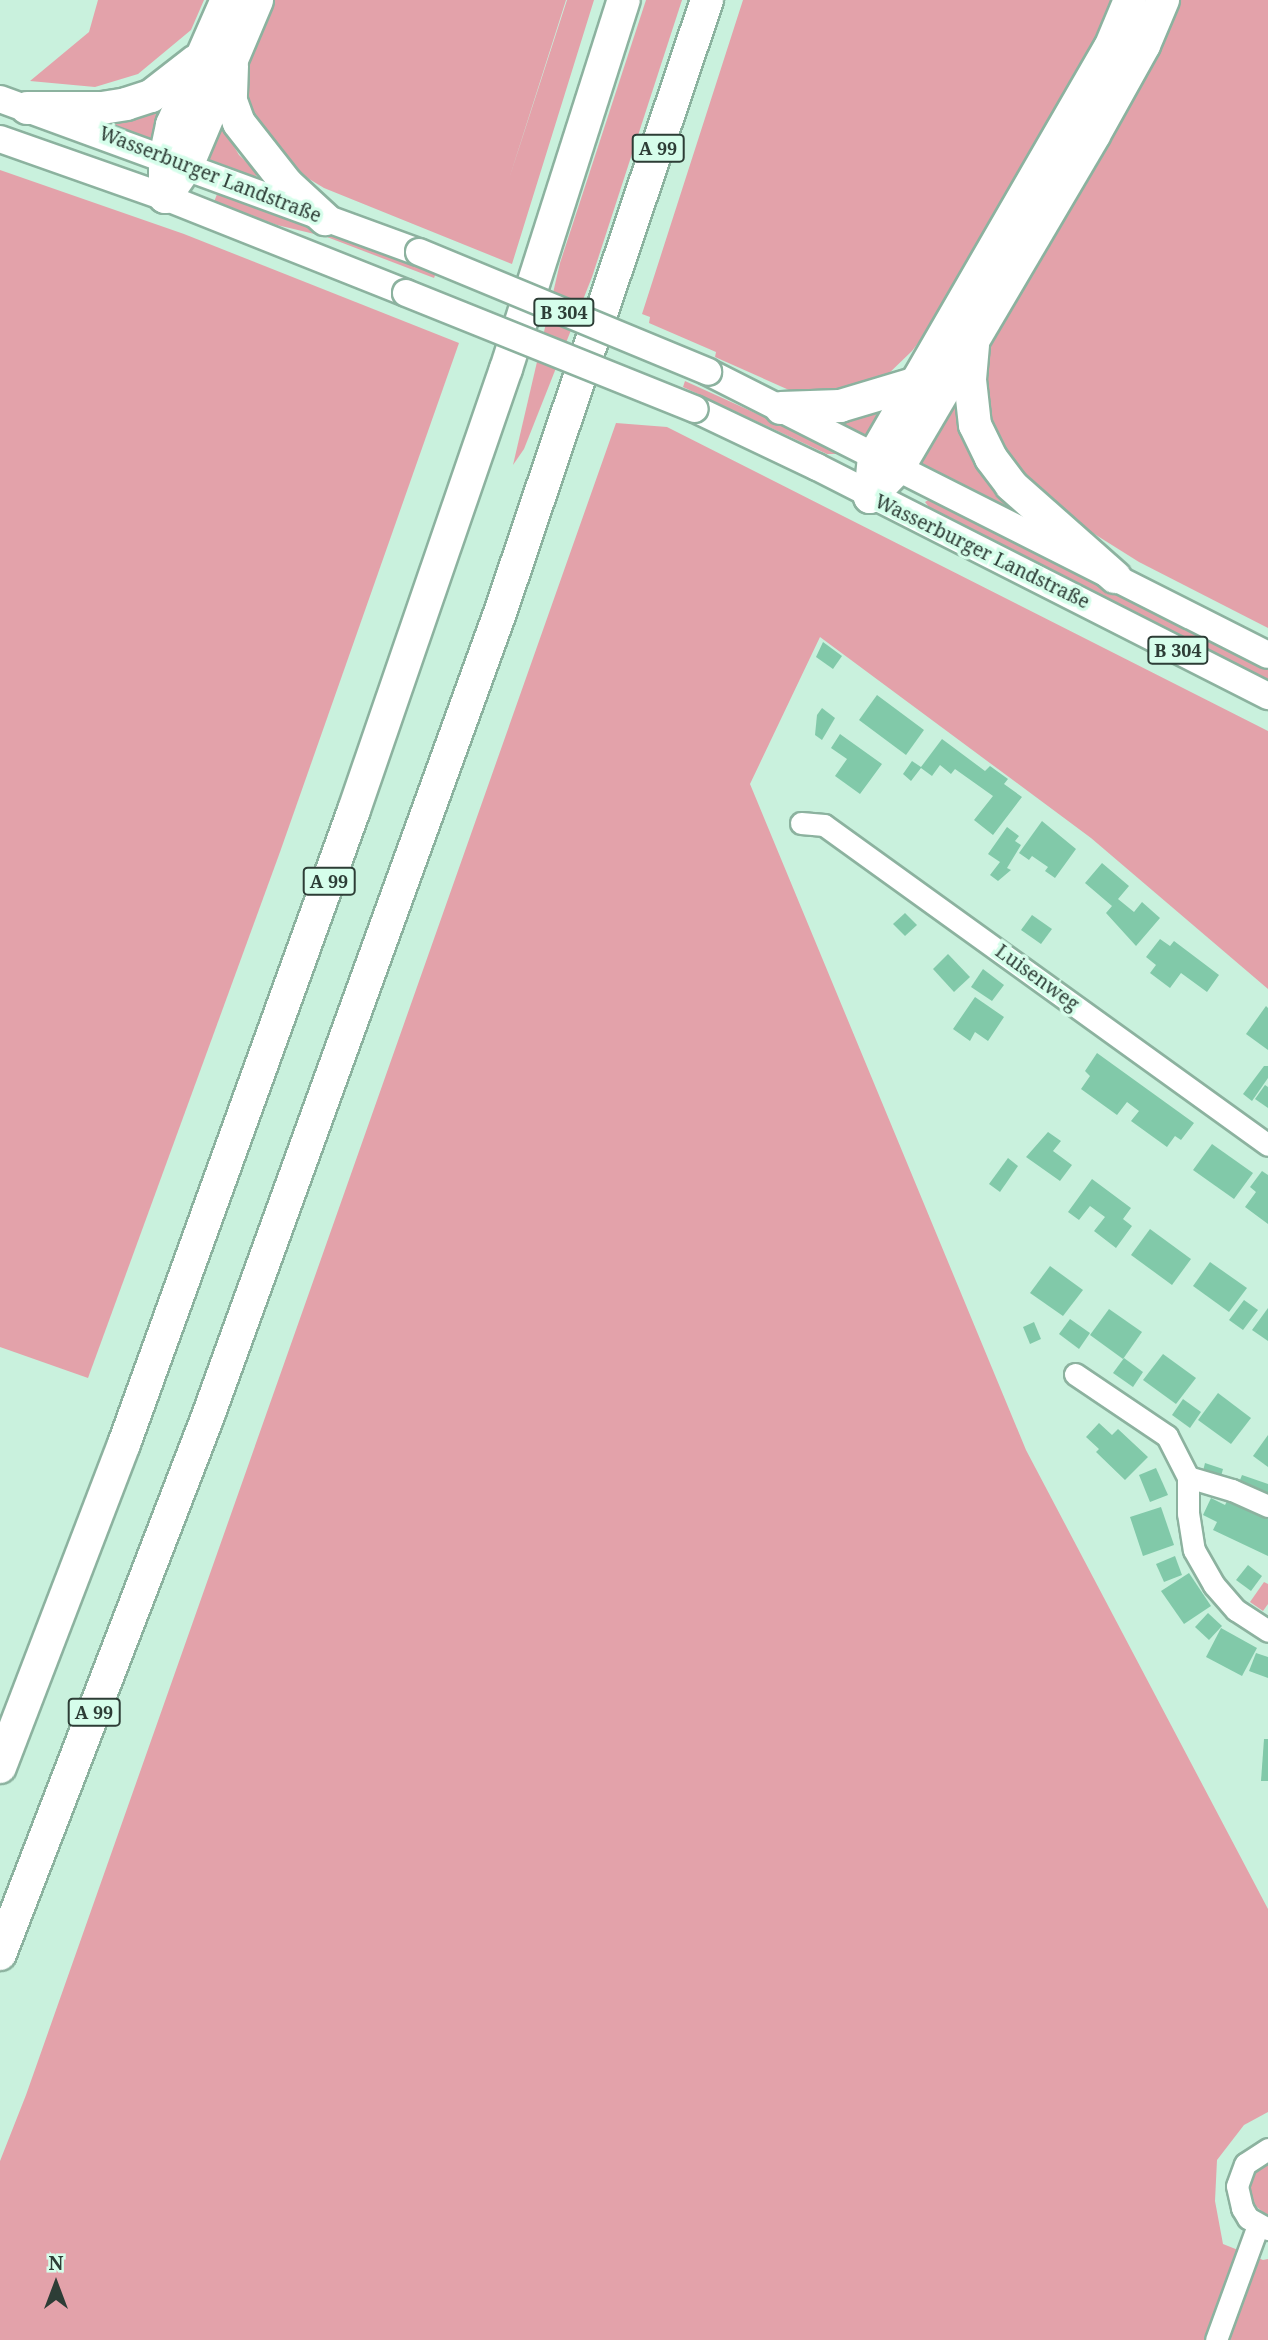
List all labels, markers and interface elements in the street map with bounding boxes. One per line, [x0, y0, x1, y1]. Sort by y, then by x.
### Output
street label: Wasserburger Landstraße [96, 122, 324, 228]
road number: A 99 [630, 134, 686, 162]
road number: B 304 [532, 298, 596, 326]
street label: Wasserburger Landstraße [871, 490, 1093, 614]
road number: B 304 [1146, 636, 1210, 664]
road number: A 99 [301, 866, 357, 896]
street label: Luisenweg [991, 940, 1083, 1016]
road number: A 99 [66, 1698, 122, 1727]
north arrow [21, 2249, 91, 2319]
text: N [49, 2250, 63, 2276]

